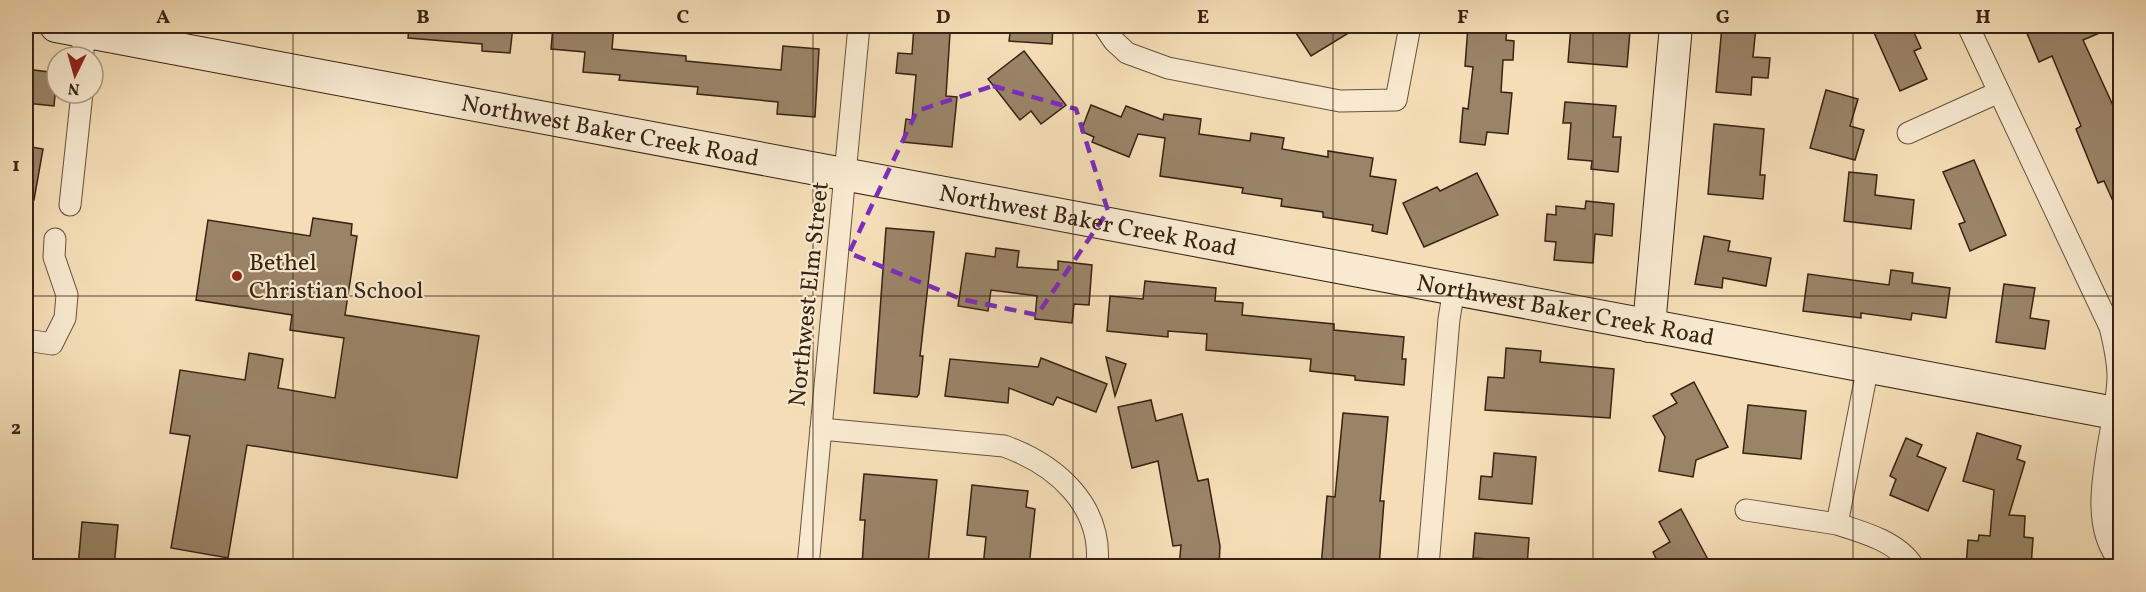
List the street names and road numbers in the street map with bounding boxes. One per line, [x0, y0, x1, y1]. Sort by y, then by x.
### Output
street label: Northwest Baker Creek Road [458, 88, 762, 177]
street label: Northwest Baker Creek Road [936, 177, 1239, 267]
street label: Northwest Elm Street [781, 180, 839, 408]
street label: Northwest Baker Creek Road [1414, 267, 1717, 356]

